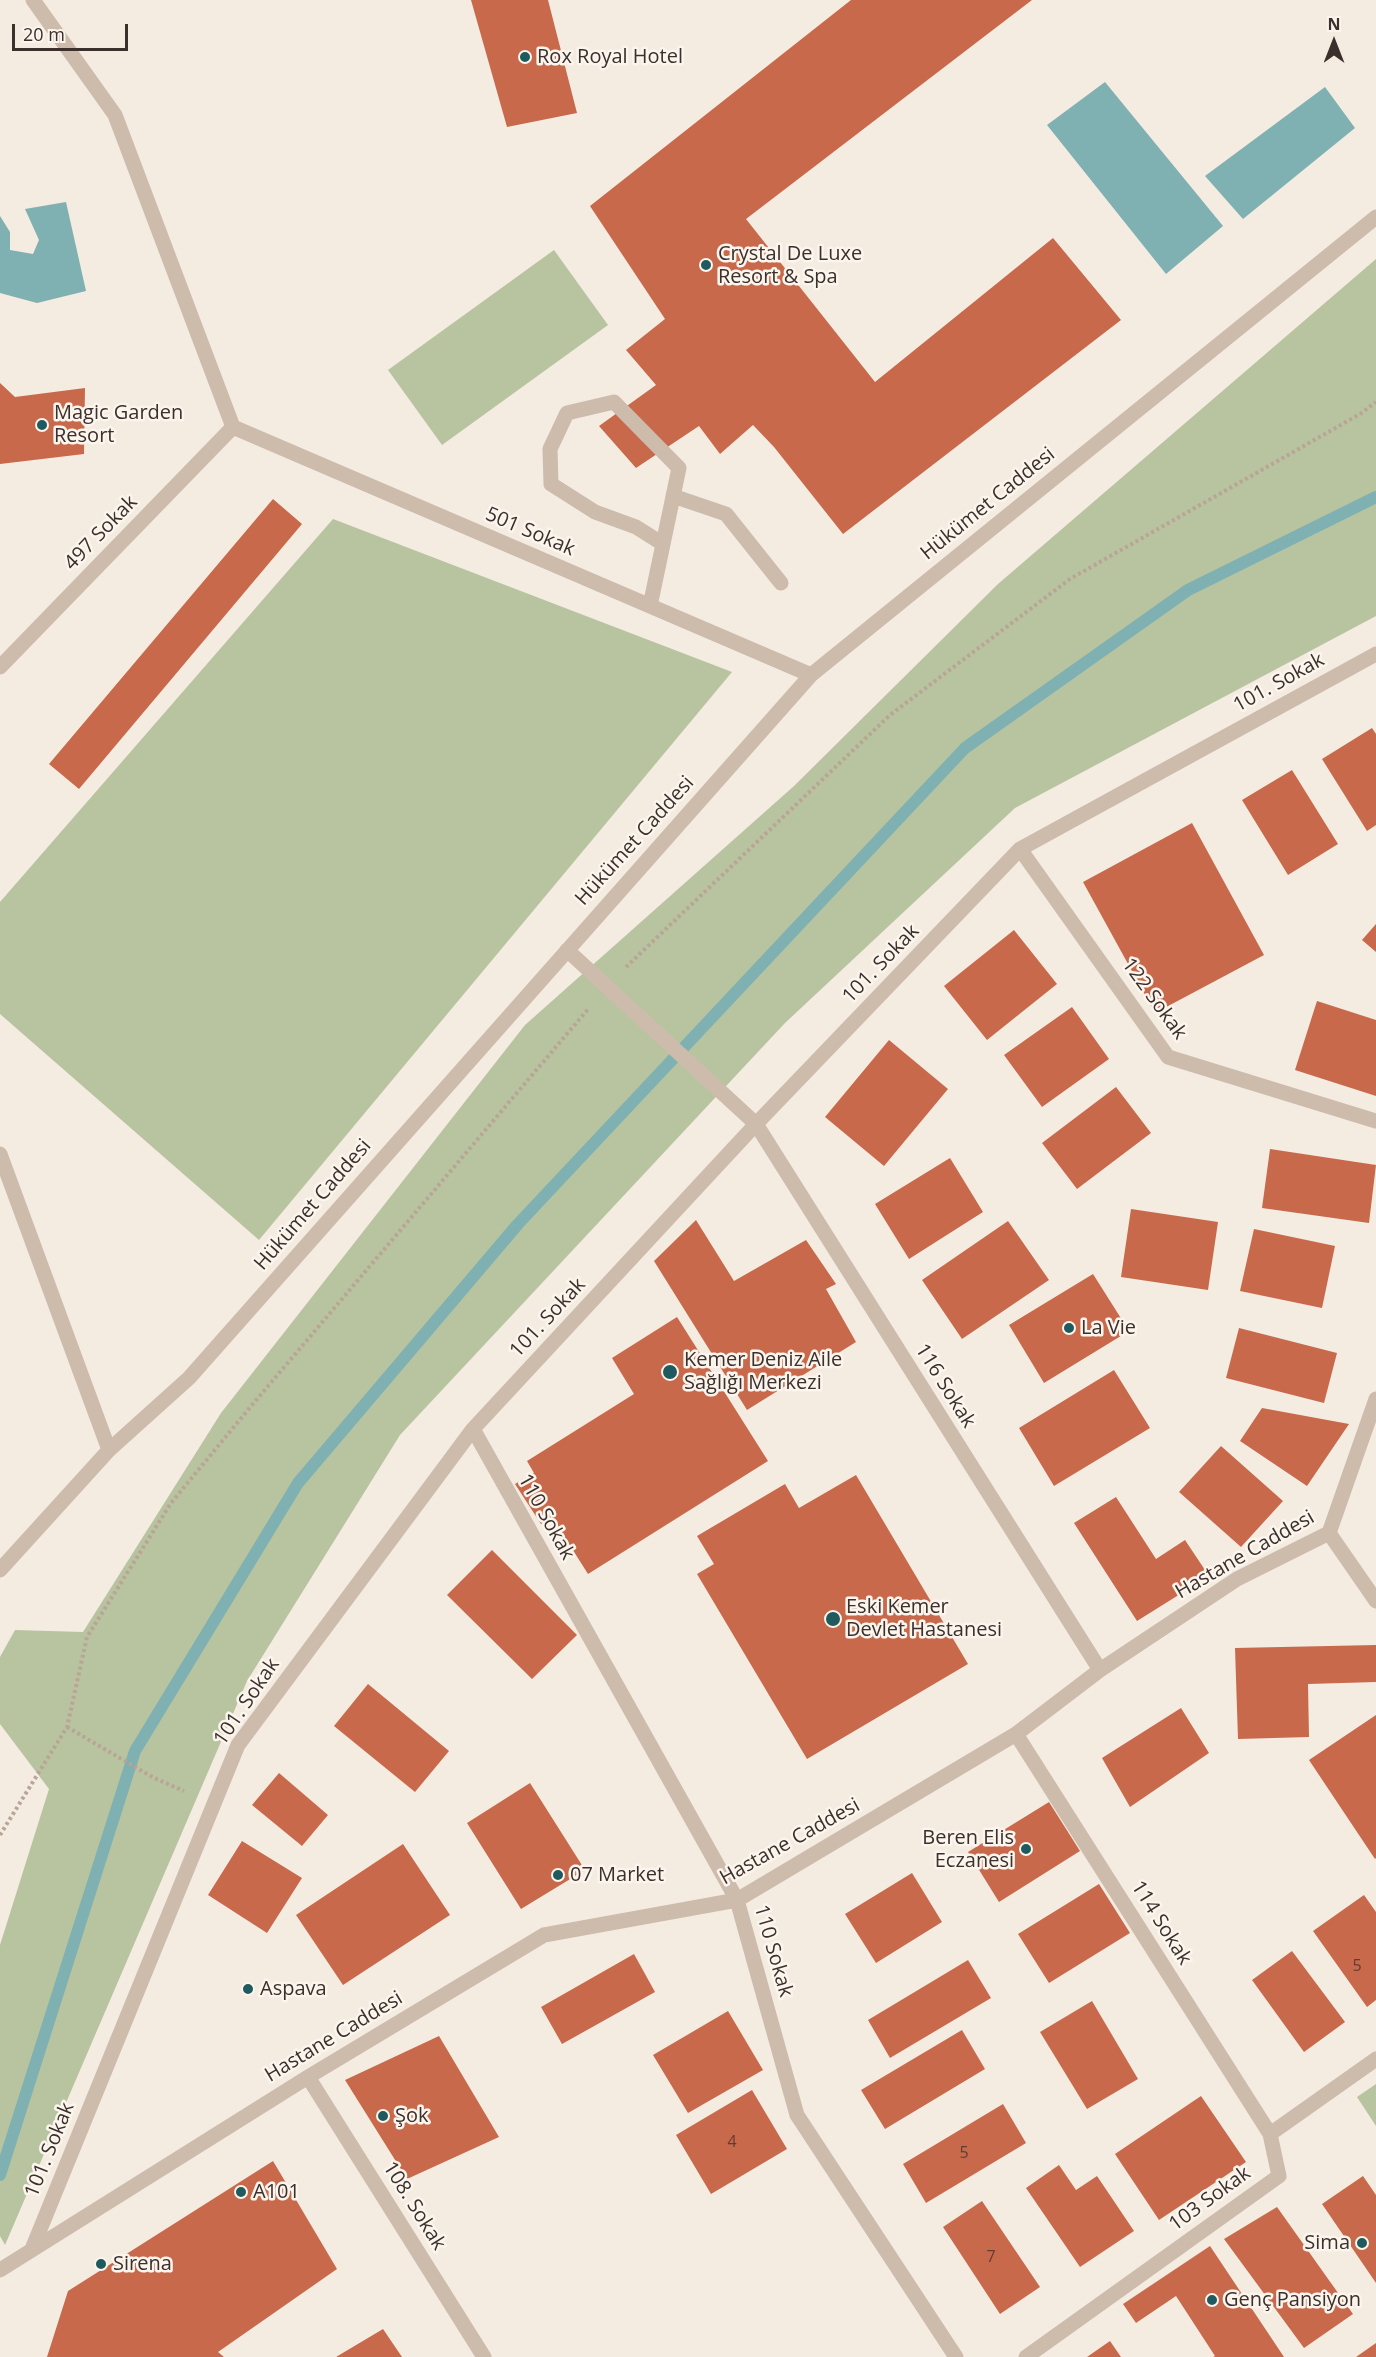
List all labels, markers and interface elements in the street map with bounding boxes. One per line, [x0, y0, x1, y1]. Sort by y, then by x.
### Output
scale bar [15, 12, 130, 50]
north arrow [1304, 12, 1364, 72]
text: N [1327, 13, 1341, 35]
text: 20 m [23, 22, 65, 46]
place label: Rox Royal Hotel [537, 45, 683, 69]
marker: Rox Royal Hotel [518, 50, 532, 64]
place label: Crystal De Luxe Resort & Spa [718, 242, 862, 289]
marker: Crystal De Luxe Resort & Spa [699, 258, 713, 272]
place label: Magic Garden Resort [54, 401, 183, 448]
marker: Magic Garden Resort [35, 418, 49, 432]
street label: Hükümet Caddesi [916, 442, 1060, 566]
street label: 497 Sokak [60, 491, 142, 575]
street label: 501 Sokak [482, 502, 578, 562]
street label: 101. Sokak [1230, 648, 1328, 718]
street label: Hükümet Caddesi [571, 771, 699, 911]
street label: 101. Sokak [838, 920, 924, 1008]
street label: 122 Sokak [1116, 954, 1192, 1044]
street label: Hükümet Caddesi [250, 1135, 376, 1275]
street label: 101. Sokak [505, 1273, 591, 1363]
place label: La Vie [1081, 1316, 1136, 1340]
marker: La Vie [1062, 1321, 1076, 1335]
street label: 116 Sokak [910, 1340, 980, 1432]
place label: Kemer Deniz Aile Sağlığı Merkezi [684, 1348, 842, 1395]
marker: Kemer Deniz Aile Sağlığı Merkezi [661, 1363, 679, 1381]
street label: 110 Sokak [513, 1470, 579, 1564]
street label: Hastane Caddesi [1171, 1506, 1319, 1604]
place label: Eski Kemer Devlet Hastanesi [846, 1595, 1002, 1642]
marker: Eski Kemer Devlet Hastanesi [824, 1610, 842, 1628]
street label: 101. Sokak [209, 1654, 285, 1750]
street label: Hastane Caddesi [716, 1794, 864, 1890]
place label: Beren Elis Eczanesi [922, 1826, 1014, 1873]
marker: Beren Elis Eczanesi [1019, 1842, 1033, 1856]
place label: 07 Market [570, 1863, 664, 1887]
marker: 07 Market [551, 1868, 565, 1882]
street label: 114 Sokak [1126, 1877, 1196, 1969]
street label: 110 Sokak [748, 1902, 798, 2000]
house number: 5 [1352, 1956, 1362, 1976]
place label: Aspava [260, 1977, 327, 2001]
marker: Aspava [241, 1982, 255, 1996]
street label: Hastane Caddesi [261, 1986, 407, 2088]
street label: 101. Sokak [20, 2099, 80, 2201]
place label: Şok [395, 2104, 429, 2128]
marker: Şok [376, 2109, 390, 2123]
house number: 4 [727, 2132, 737, 2152]
house number: 5 [959, 2143, 969, 2163]
street label: 108. Sokak [377, 2157, 451, 2255]
street label: 103 Sokak [1165, 2161, 1255, 2237]
place label: A101 [253, 2180, 300, 2204]
marker: A101 [234, 2185, 248, 2199]
place label: Sima [1304, 2231, 1350, 2255]
marker: Sima [1355, 2236, 1369, 2250]
house number: 7 [986, 2247, 996, 2267]
place label: Sirena [113, 2252, 172, 2276]
marker: Sirena [94, 2257, 108, 2271]
place label: Genç Pansiyon [1224, 2288, 1361, 2312]
marker: Genç Pansiyon [1205, 2293, 1219, 2307]

